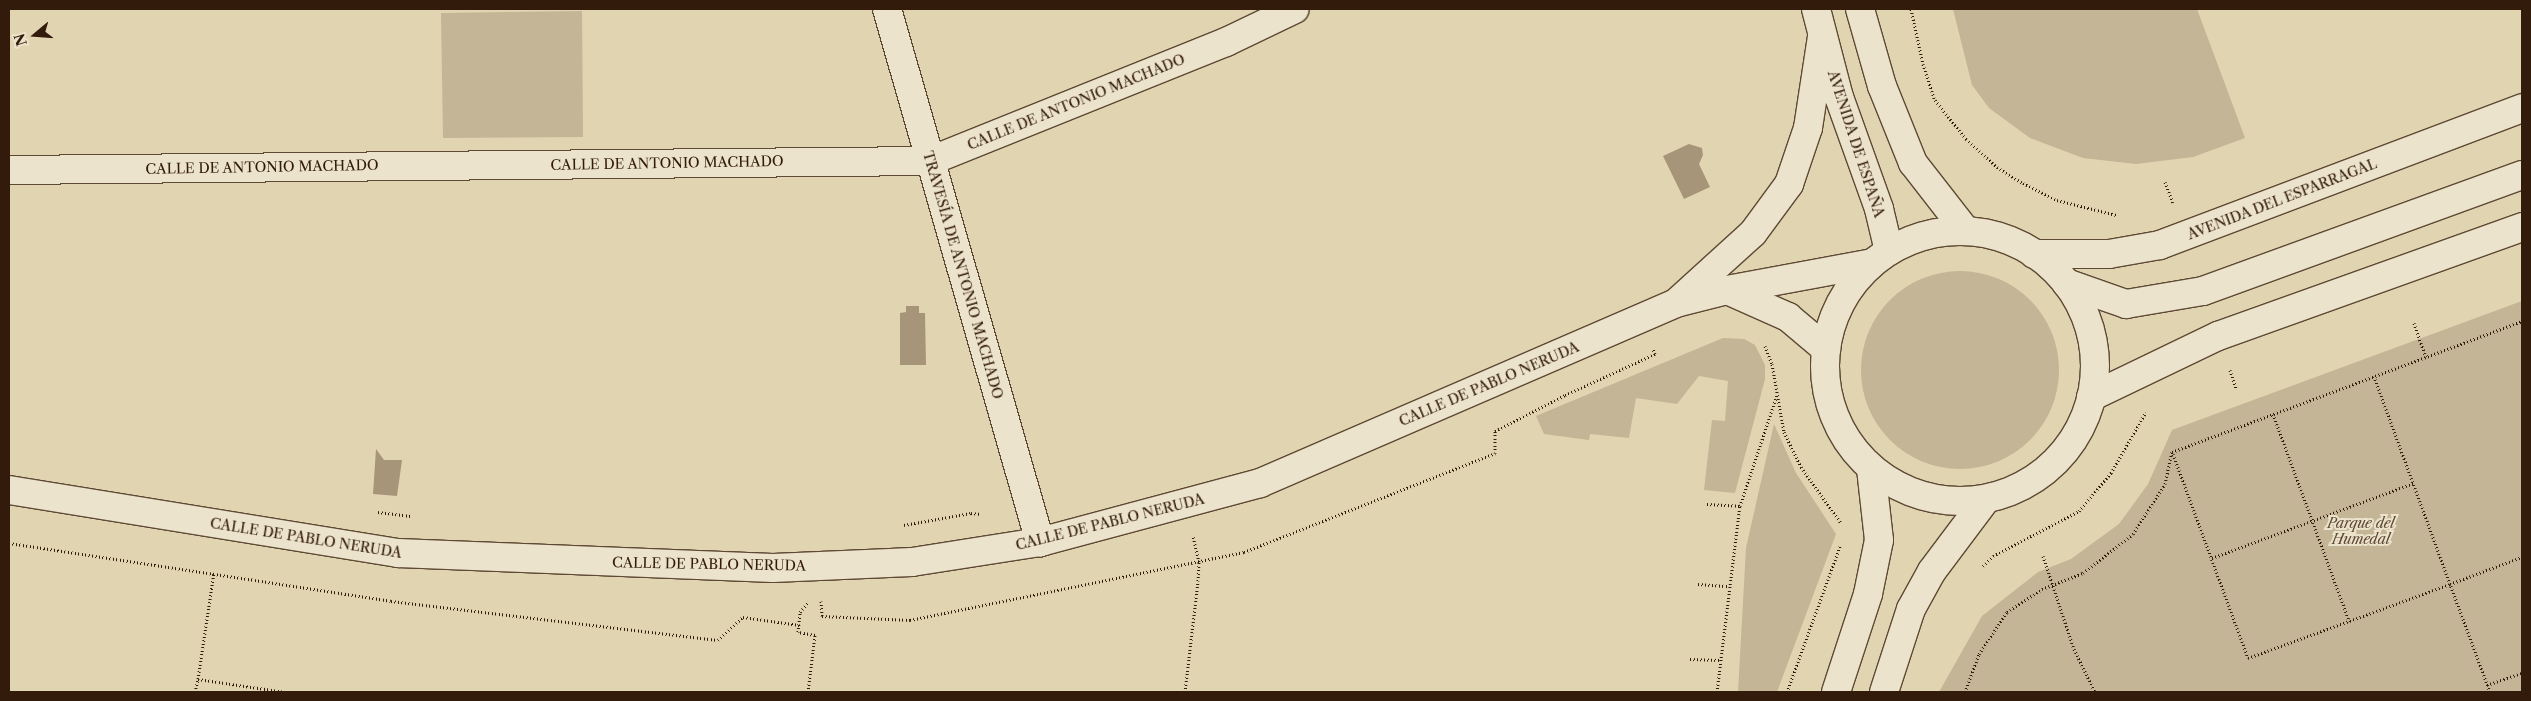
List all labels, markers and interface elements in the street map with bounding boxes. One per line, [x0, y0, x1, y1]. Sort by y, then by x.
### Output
north arrow [10, 10, 60, 60]
text: N [10, 31, 31, 48]
street label: CALLE DE ANTONIO MACHADO [965, 50, 1187, 154]
street label: AVENIDA DE ESPAÑA [1824, 68, 1888, 220]
street label: TRAVESÍA DE ANTONIO MACHADO [919, 149, 1007, 401]
street label: CALLE DE ANTONIO MACHADO [550, 153, 784, 173]
street label: AVENIDA DEL ESPARRAGAL [2184, 155, 2380, 243]
street label: CALLE DE ANTONIO MACHADO [145, 157, 379, 177]
street label: CALLE DE PABLO NERUDA [1396, 338, 1582, 430]
street label: CALLE DE PABLO NERUDA [1014, 490, 1206, 554]
street label: CALLE DE PABLO NERUDA [209, 515, 403, 561]
park label: Parque del Humedal [2327, 515, 2395, 548]
street label: CALLE DE PABLO NERUDA [612, 554, 806, 574]

